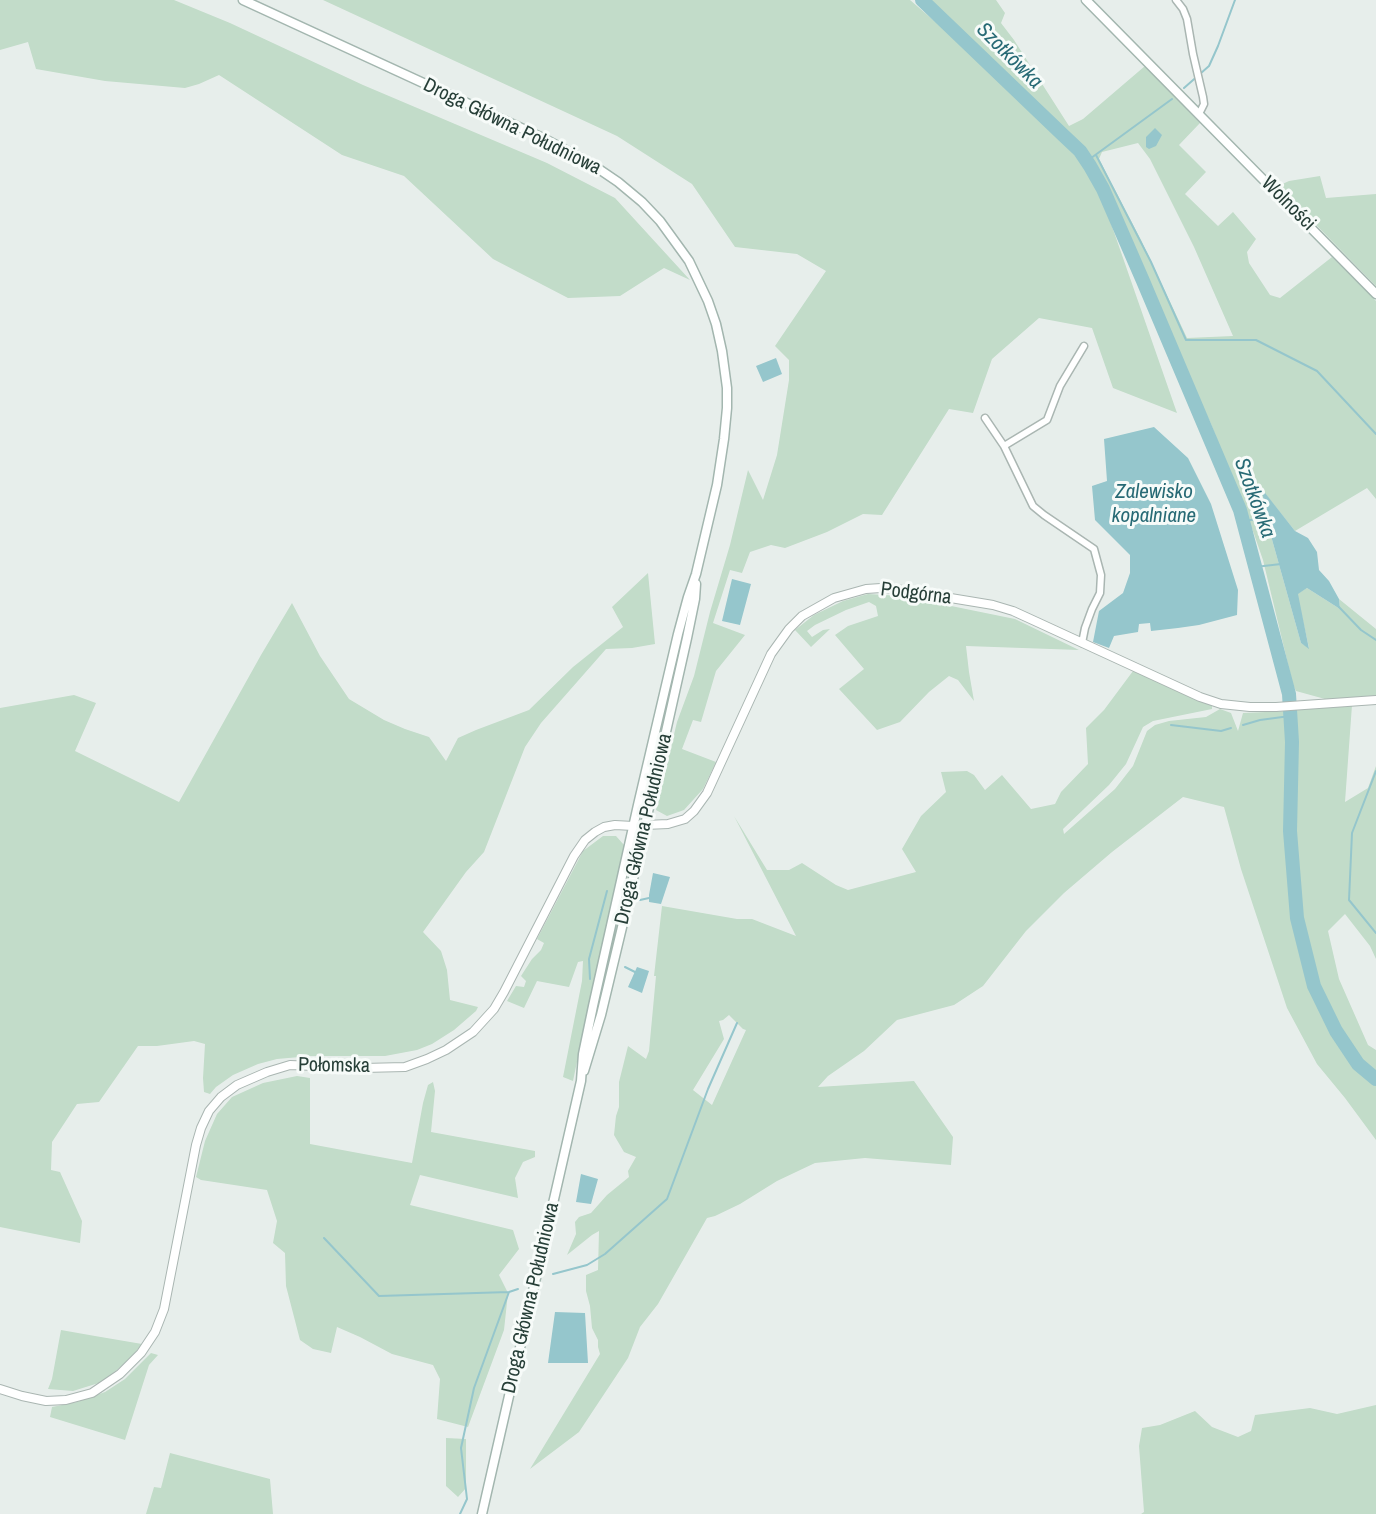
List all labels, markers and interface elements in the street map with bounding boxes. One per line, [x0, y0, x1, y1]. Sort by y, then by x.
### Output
water label: Szotkówka [971, 18, 1047, 94]
street label: Droga Główna Południowa [419, 73, 605, 181]
street label: Wolności [1256, 172, 1320, 236]
water label: Szotkówka [1228, 455, 1280, 541]
water label: Zalewisko kopalniane [1112, 479, 1196, 529]
street label: Podgórna [879, 578, 953, 610]
street label: Droga Główna Południowa [610, 731, 678, 927]
street label: Połomska [298, 1053, 370, 1079]
street label: Droga Główna Południowa [497, 1200, 565, 1396]

